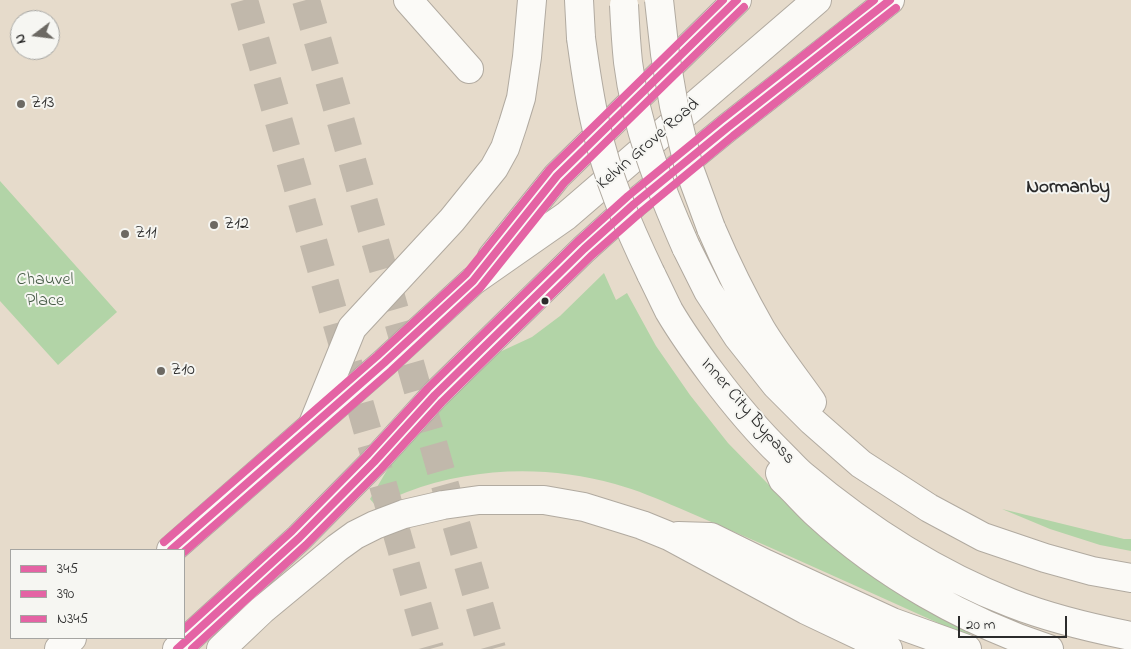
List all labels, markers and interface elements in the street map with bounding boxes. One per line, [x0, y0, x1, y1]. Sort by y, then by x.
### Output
north arrow [10, 10, 60, 60]
text: N [10, 31, 32, 46]
place label: Z13 [31, 93, 54, 115]
street label: Kelvin Grove Road [593, 95, 705, 195]
marker: Z13 [15, 98, 27, 110]
district label: Normanby [1026, 178, 1110, 200]
place label: Z12 [224, 214, 249, 236]
marker: Z12 [208, 219, 220, 231]
place label: Z11 [135, 223, 157, 245]
marker: Z11 [119, 228, 131, 240]
park label: Chauvel Place [17, 270, 73, 312]
unlabelled marker [540, 296, 550, 306]
street label: Inner City Bypass [695, 354, 799, 470]
place label: Z10 [171, 360, 195, 382]
marker: Z10 [155, 365, 167, 377]
legend [10, 549, 185, 639]
text: 345 [57, 558, 78, 580]
text: 390 [57, 583, 74, 605]
scale bar [961, 606, 1070, 638]
text: N345 [57, 608, 88, 630]
text: 20 m [966, 614, 995, 636]

